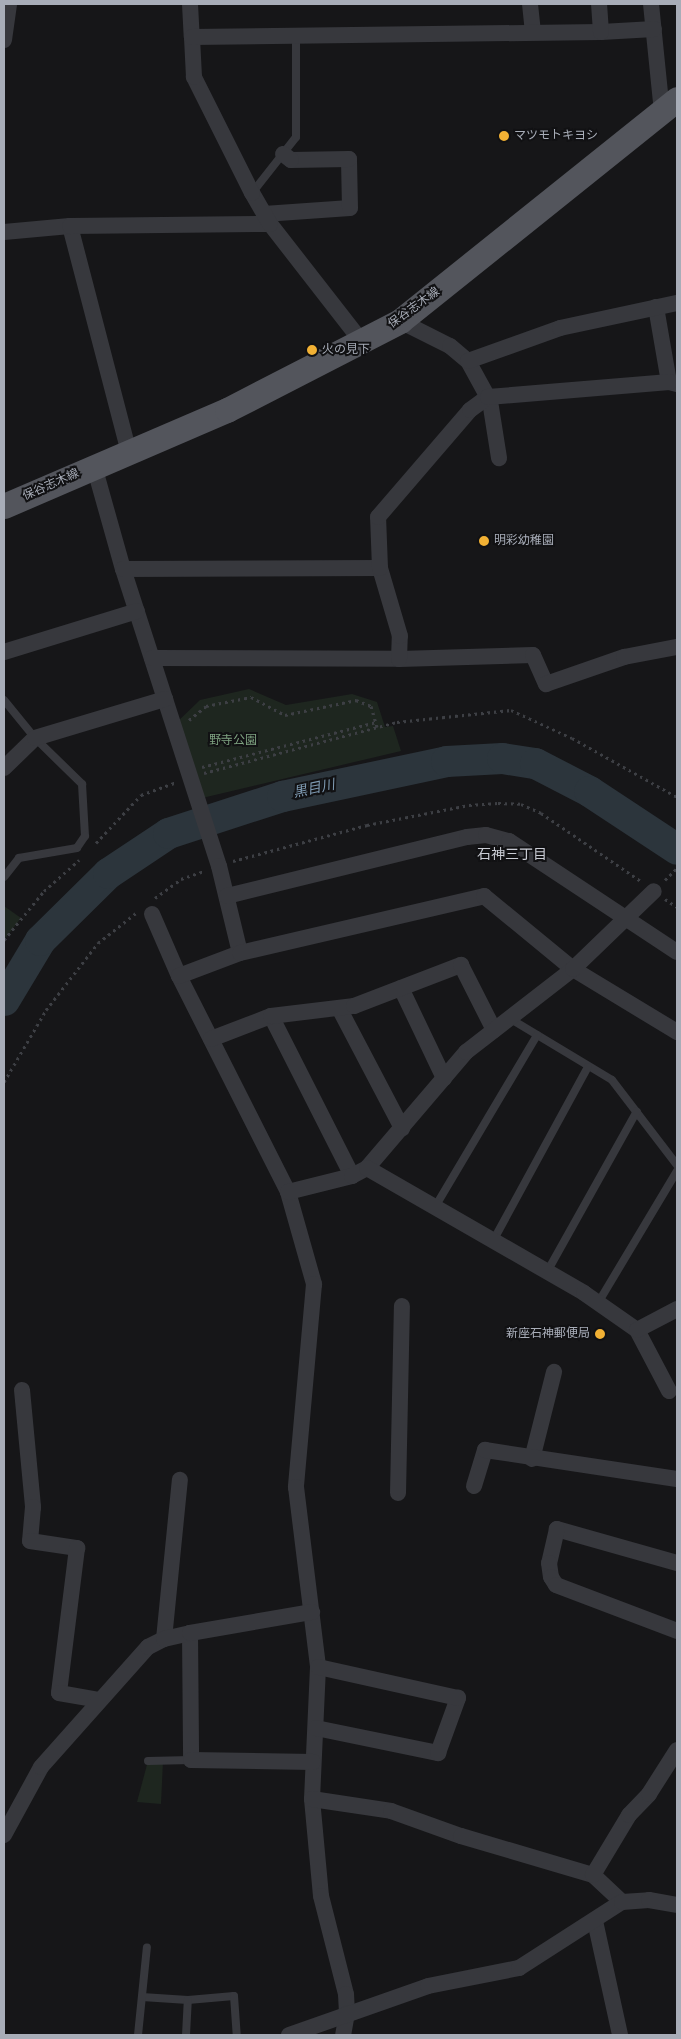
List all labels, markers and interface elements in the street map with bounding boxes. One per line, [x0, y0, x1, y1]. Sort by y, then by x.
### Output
place label: マツモトキヨシ [514, 129, 598, 143]
marker: マツモトキヨシ [498, 130, 510, 142]
street label: 保谷志木線 [385, 285, 443, 331]
place label: 火の見下 [322, 343, 370, 357]
marker: 火の見下 [306, 344, 318, 356]
street label: 保谷志木線 [21, 466, 81, 504]
place label: 明彩幼稚園 [494, 534, 554, 548]
marker: 明彩幼稚園 [478, 535, 490, 547]
park label: 野寺公園 [209, 734, 257, 748]
water label: 黒目川 [292, 776, 336, 802]
district label: 石神三丁目 [477, 847, 547, 863]
place label: 新座石神郵便局 [506, 1327, 590, 1341]
marker: 新座石神郵便局 [594, 1328, 606, 1340]

